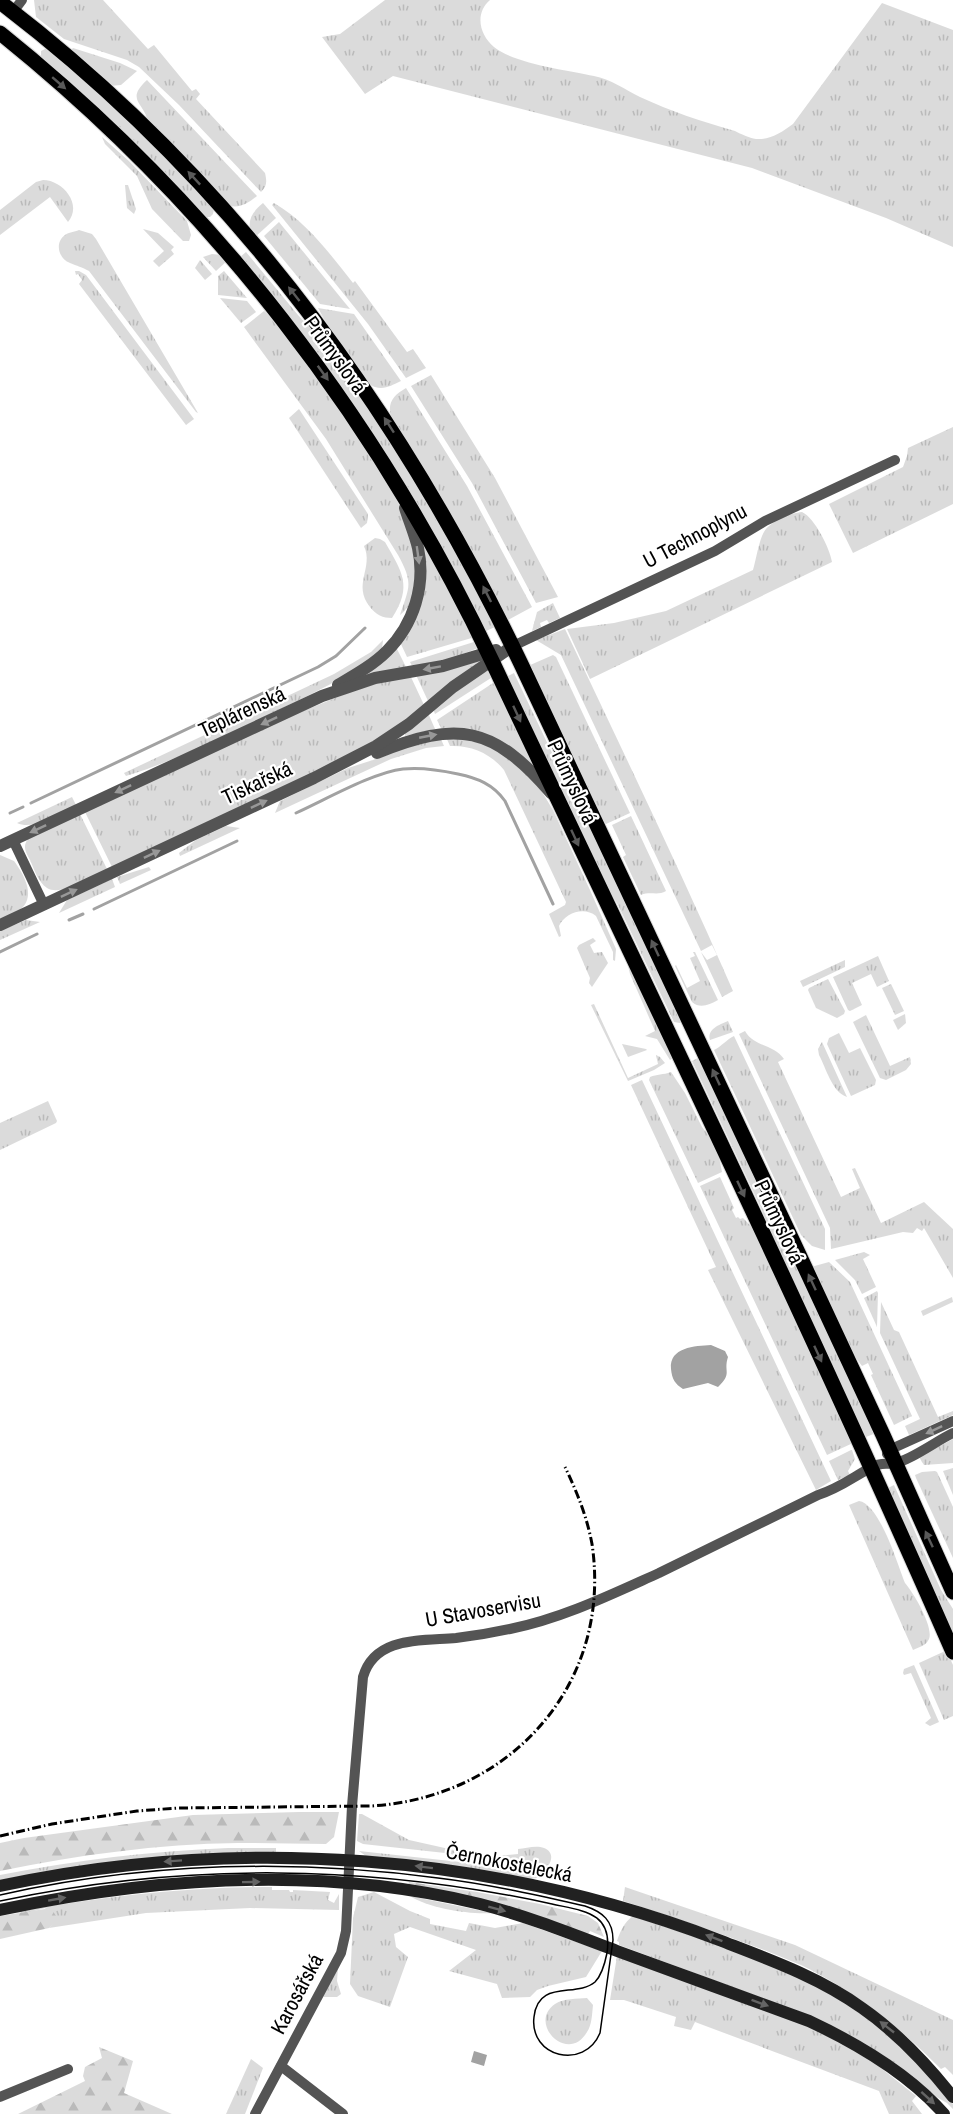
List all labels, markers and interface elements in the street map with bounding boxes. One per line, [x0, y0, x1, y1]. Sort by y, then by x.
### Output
one-way arrow [51, 76, 67, 89]
one-way arrow [187, 171, 201, 186]
one-way arrow [289, 287, 301, 302]
street label: Průmyslová [297, 310, 374, 400]
one-way arrow [317, 364, 329, 380]
one-way arrow [384, 417, 395, 433]
street label: U Technoplynu [638, 496, 752, 575]
one-way arrow [414, 545, 423, 564]
one-way arrow [482, 585, 491, 602]
one-way arrow [422, 664, 441, 673]
street label: Teplárenská [194, 679, 290, 744]
one-way arrow [513, 706, 522, 723]
one-way arrow [260, 716, 277, 725]
one-way arrow [419, 730, 437, 740]
street label: Průmyslová [540, 735, 605, 829]
street label: Tiskařská [217, 754, 297, 811]
one-way arrow [115, 784, 132, 793]
one-way arrow [250, 800, 267, 809]
one-way arrow [29, 824, 46, 833]
one-way arrow [571, 829, 580, 846]
one-way arrow [144, 850, 161, 859]
one-way arrow [60, 888, 78, 898]
one-way arrow [650, 939, 660, 957]
one-way arrow [711, 1069, 720, 1086]
street label: Průmyslová [747, 1175, 812, 1269]
one-way arrow [736, 1181, 745, 1198]
one-way arrow [807, 1274, 816, 1291]
one-way arrow [813, 1346, 822, 1363]
one-way arrow [925, 1425, 942, 1434]
one-way arrow [924, 1530, 933, 1547]
street label: U Stavoservisu [423, 1585, 543, 1634]
street label: Černokostelecká [443, 1836, 575, 1889]
one-way arrow [163, 1856, 182, 1866]
one-way arrow [414, 1863, 433, 1872]
one-way arrow [242, 1877, 261, 1887]
one-way arrow [48, 1894, 67, 1903]
one-way arrow [488, 1905, 506, 1914]
one-way arrow [705, 1933, 723, 1943]
street label: Karosářská [263, 1948, 330, 2039]
one-way arrow [751, 1999, 769, 2009]
one-way arrow [879, 2020, 895, 2033]
one-way arrow [921, 2091, 936, 2105]

